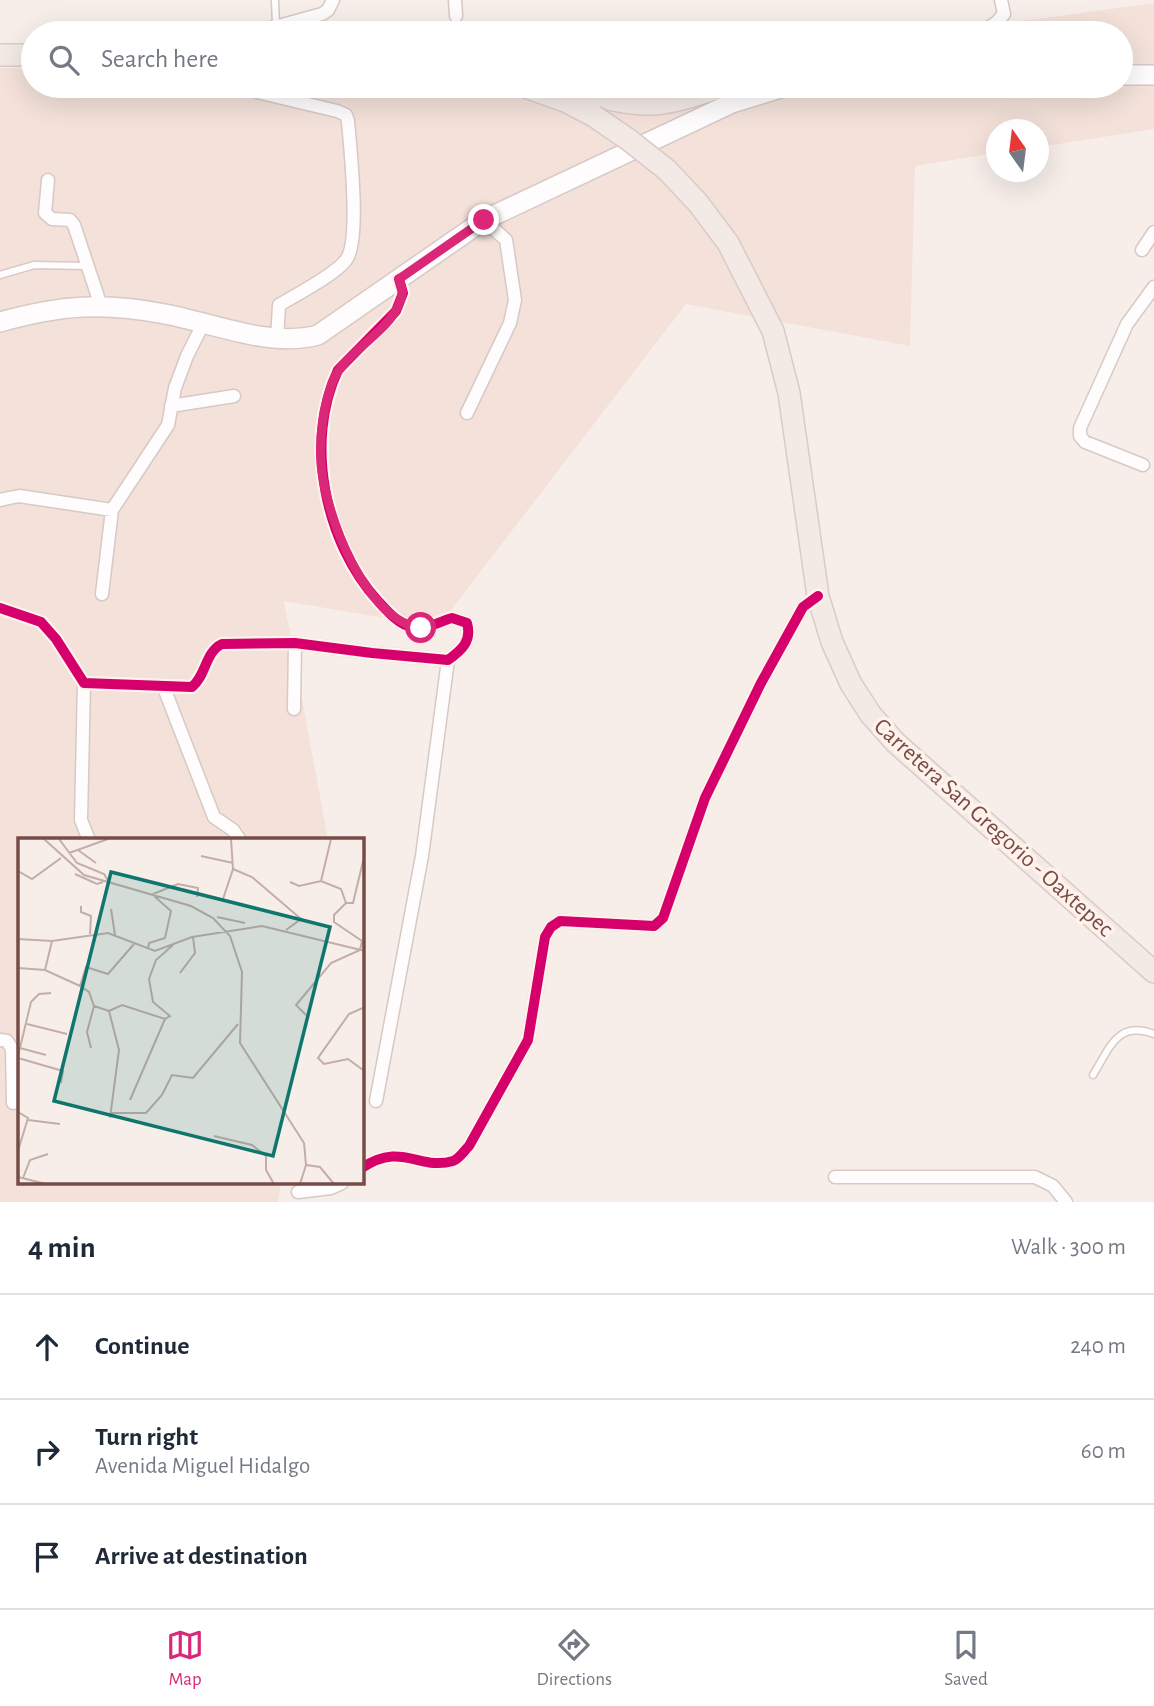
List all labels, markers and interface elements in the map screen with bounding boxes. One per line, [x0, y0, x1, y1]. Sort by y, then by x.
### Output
search box [21, 21, 1133, 98]
icon: search [45, 41, 83, 79]
text: Search here [101, 46, 219, 72]
north arrow [986, 119, 1049, 182]
route end [468, 204, 499, 235]
route start [405, 612, 436, 643]
street label: Carretera San Gregorio - Oaxtepec [869, 714, 1118, 941]
inset map [18, 838, 364, 1184]
text: 4 min [28, 1233, 96, 1263]
text: Walk · 300 m [1011, 1236, 1126, 1259]
icon: ahead [28, 1328, 66, 1366]
text: Continue [95, 1333, 190, 1359]
text: 240 m [1070, 1335, 1126, 1358]
text: Turn right [95, 1424, 198, 1450]
icon: right [28, 1433, 66, 1471]
text: 60 m [1081, 1440, 1126, 1463]
text: Avenida Miguel Hidalgo [95, 1455, 310, 1478]
icon: arrive [28, 1538, 66, 1576]
text: Arrive at destination [95, 1543, 308, 1569]
tab: Map [166, 1626, 204, 1691]
tab: Directions [536, 1626, 612, 1691]
tab: Saved [944, 1626, 988, 1691]

